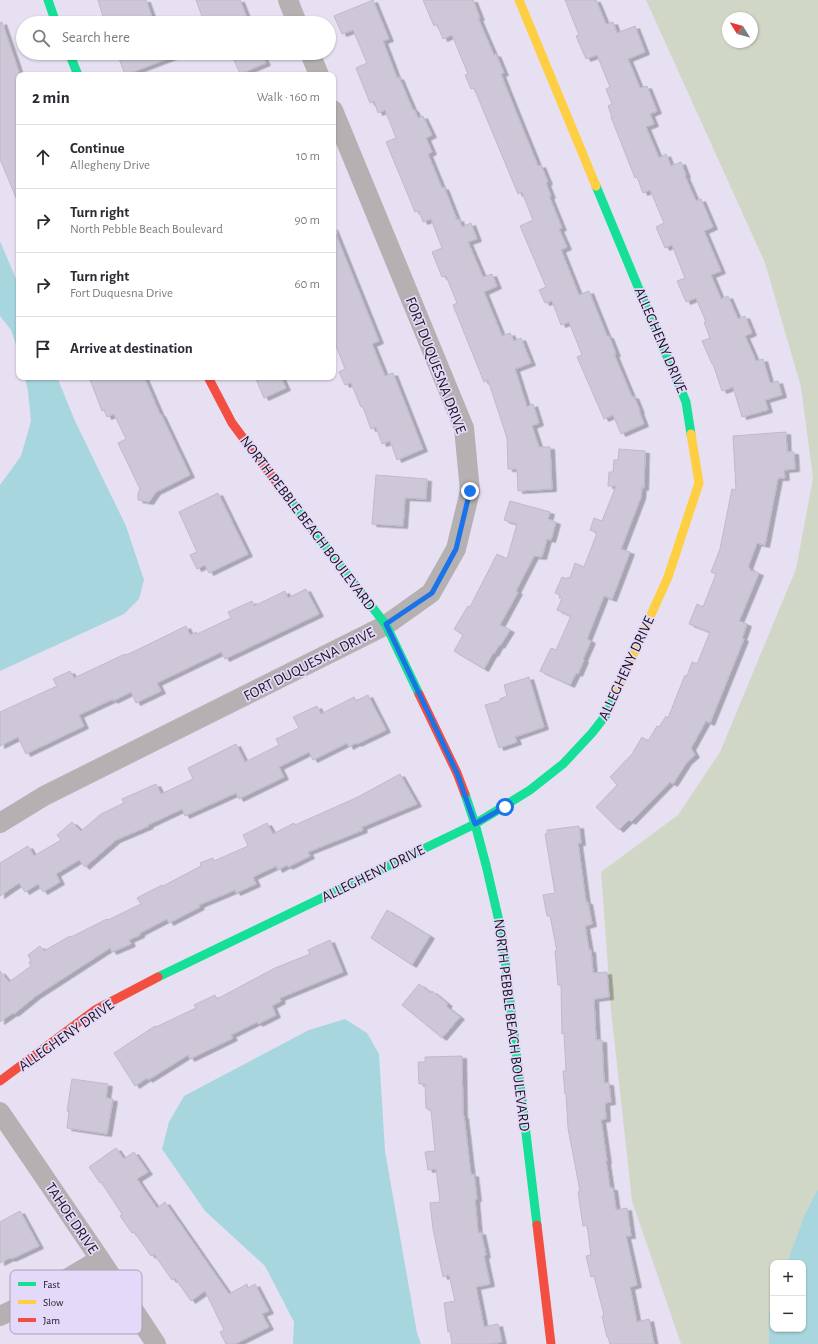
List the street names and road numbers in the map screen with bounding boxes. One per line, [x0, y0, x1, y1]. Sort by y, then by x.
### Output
street label: ALLEGHENY DRIVE [632, 285, 689, 395]
street label: FORT DUQUESNA DRIVE [403, 295, 468, 435]
street label: NORTH PEBBLE BEACH BOULEVARD [237, 433, 378, 614]
street label: ALLEGHENY DRIVE [596, 614, 657, 722]
street label: FORT DUQUESNA DRIVE [241, 625, 377, 704]
street label: ALLEGHENY DRIVE [319, 842, 427, 905]
street label: NORTH PEBBLE BEACH BOULEVARD [491, 918, 532, 1132]
street label: ALLEGHENY DRIVE [16, 997, 117, 1074]
street label: TAHOE DRIVE [42, 1180, 101, 1256]

